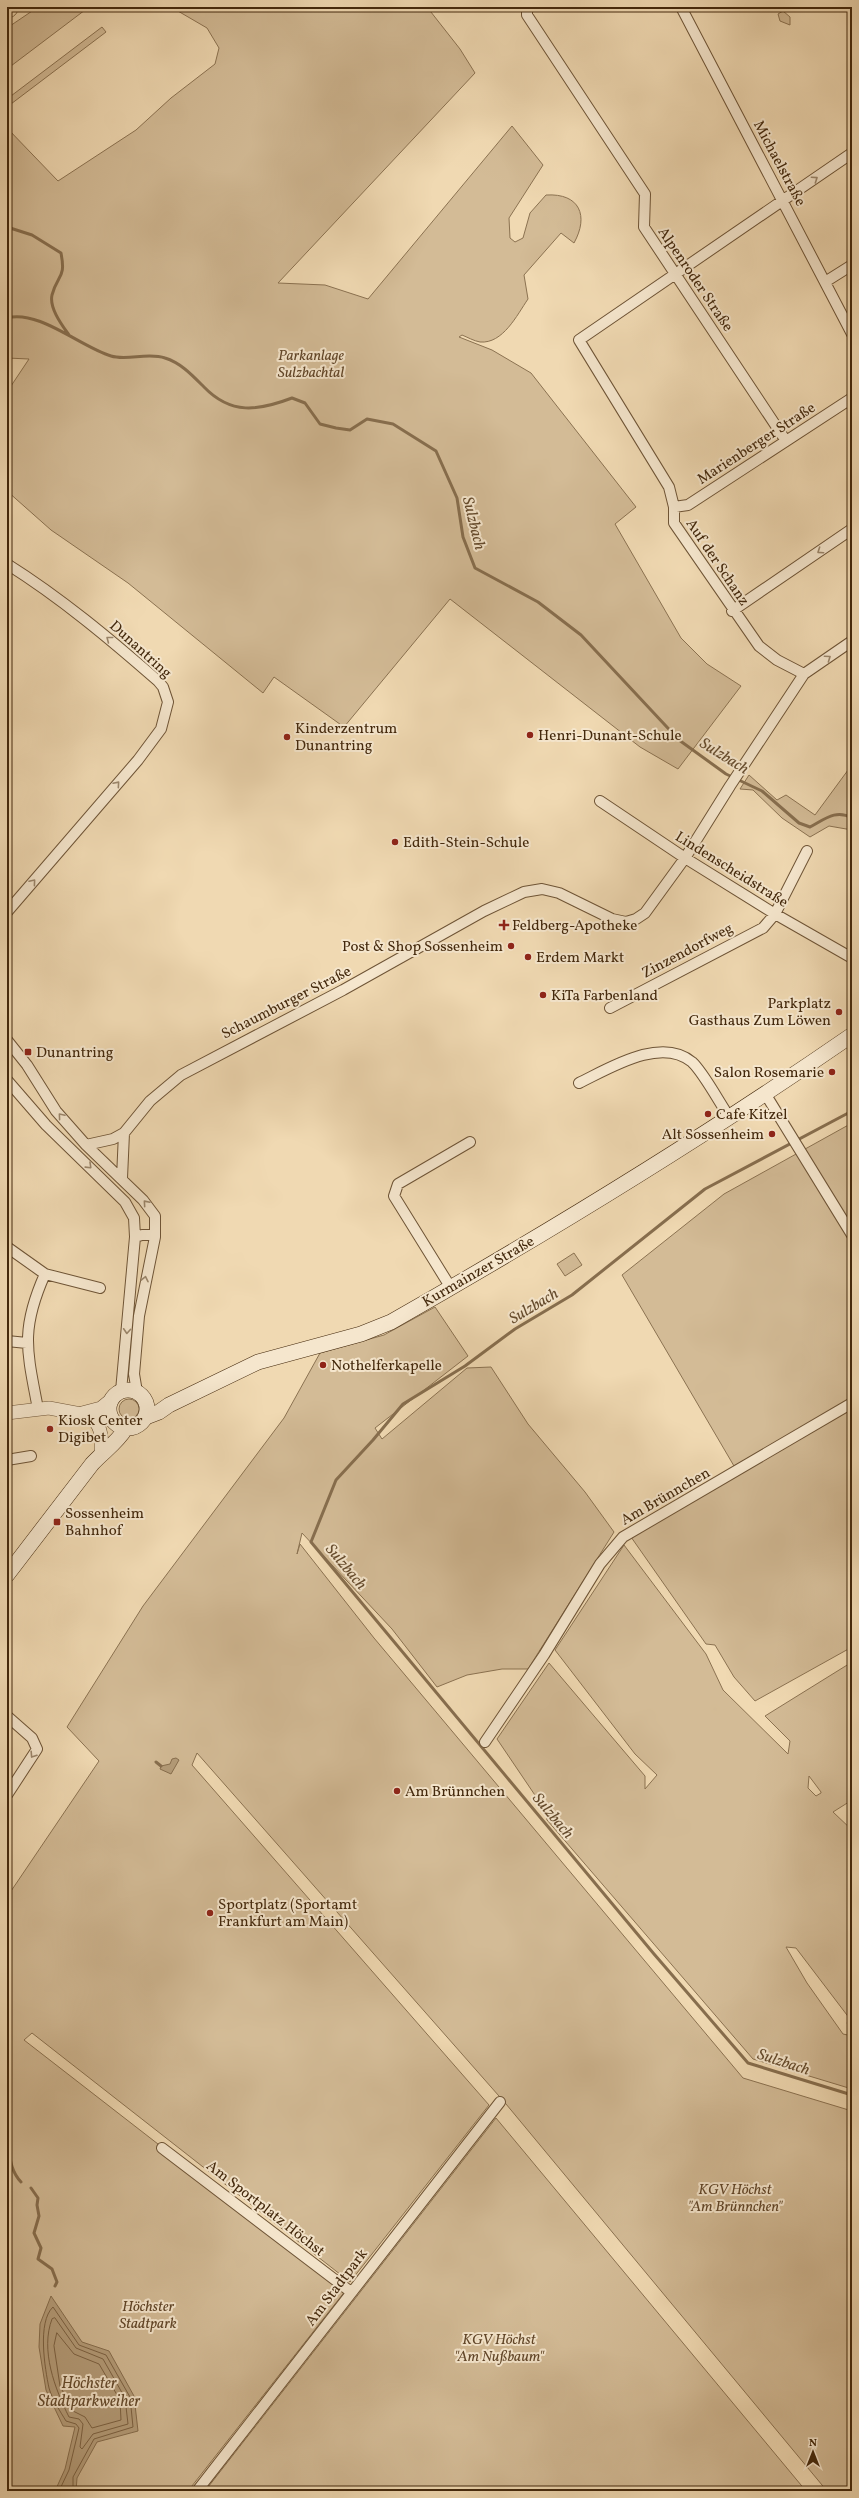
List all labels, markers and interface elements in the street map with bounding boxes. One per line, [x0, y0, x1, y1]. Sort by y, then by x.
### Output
street label: Michaelstraße [747, 117, 810, 210]
one-way arrow [811, 176, 818, 184]
street label: Alpenroder Straße [652, 223, 738, 336]
park label: Parkanlage Sulzbachtal [278, 346, 345, 384]
street label: Marienberger Straße [694, 398, 820, 490]
water label: Sulzbach [456, 495, 490, 552]
street label: Auf der Schanz [680, 515, 754, 610]
one-way arrow [817, 546, 824, 554]
street label: Dunantring [104, 616, 176, 684]
one-way arrow [107, 637, 114, 644]
one-way arrow [824, 655, 831, 663]
place label: Kinderzentrum Dunantring [295, 719, 397, 757]
place label: Henri-Dunant-Schule [538, 726, 682, 747]
marker: Henri-Dunant-Schule [525, 730, 535, 740]
marker: Kinderzentrum Dunantring [282, 732, 292, 742]
water label: Sulzbach [695, 733, 753, 780]
one-way arrow [113, 781, 120, 788]
street label: Lindenscheidstraße [671, 827, 792, 914]
place label: Edith-Stein-Schule [403, 833, 529, 854]
marker: Edith-Stein-Schule [390, 837, 400, 847]
one-way arrow [28, 880, 35, 887]
place label: Feldberg-Apotheke [512, 916, 637, 937]
street label: Zinzendorfweg [638, 918, 737, 984]
marker: Feldberg-Apotheke [499, 920, 509, 930]
place label: Post & Shop Sossenheim [342, 937, 503, 958]
marker: Post & Shop Sossenheim [506, 941, 516, 951]
place label: Erdem Markt [536, 948, 624, 969]
marker: Erdem Markt [523, 952, 533, 962]
street label: Schaumburger Straße [218, 961, 355, 1045]
place label: KiTa Farbenland [551, 986, 658, 1007]
marker: KiTa Farbenland [538, 990, 548, 1000]
place label: Parkplatz Gasthaus Zum Löwen [689, 994, 831, 1032]
marker: Parkplatz Gasthaus Zum Löwen [834, 1007, 844, 1017]
place label: Dunantring [36, 1043, 114, 1064]
marker: Dunantring [23, 1047, 33, 1057]
place label: Salon Rosemarie [714, 1063, 824, 1084]
marker: Salon Rosemarie [827, 1067, 837, 1077]
place label: Cafe Kitzel [716, 1105, 788, 1126]
marker: Cafe Kitzel [703, 1109, 713, 1119]
one-way arrow [58, 1113, 65, 1120]
place label: Alt Sossenheim [662, 1125, 764, 1146]
marker: Alt Sossenheim [767, 1129, 777, 1139]
one-way arrow [84, 1161, 92, 1169]
one-way arrow [143, 1200, 150, 1208]
street label: Kurmainzer Straße [419, 1232, 539, 1313]
one-way arrow [141, 1276, 149, 1282]
water label: Sulzbach [505, 1283, 563, 1330]
one-way arrow [123, 1328, 132, 1334]
place label: Nothelferkapelle [331, 1356, 442, 1377]
marker: Nothelferkapelle [318, 1360, 328, 1370]
place label: Kiosk Center Digibet [58, 1411, 143, 1449]
marker: Kiosk Center Digibet [45, 1424, 55, 1434]
street label: Am Brünnchen [617, 1463, 714, 1531]
place label: Sossenheim Bahnhof [65, 1504, 144, 1542]
marker: Sossenheim Bahnhof [52, 1517, 62, 1527]
water label: Sulzbach [320, 1539, 371, 1595]
one-way arrow [30, 1751, 38, 1758]
place label: Am Brünnchen [405, 1782, 505, 1803]
marker: Am Brünnchen [392, 1786, 402, 1796]
water label: Sulzbach [527, 1788, 578, 1844]
place label: Sportplatz (Sportamt Frankfurt am Main) [218, 1895, 357, 1933]
marker: Sportplatz (Sportamt Frankfurt am Main) [205, 1908, 215, 1918]
water label: Sulzbach [754, 2044, 813, 2082]
street label: Am Sportplatz Höchst [201, 2156, 329, 2262]
park label: KGV Höchst "Am Brünnchen" [687, 2180, 784, 2218]
street label: Am Stadtpark [301, 2245, 373, 2331]
park label: Höchster Stadtpark [119, 2297, 177, 2335]
park label: KGV Höchst "Am Nußbaum" [454, 2330, 545, 2368]
water label: Höchster Stadtparkweiher [38, 2373, 141, 2413]
north arrow [793, 2432, 833, 2472]
text: N [809, 2436, 817, 2451]

